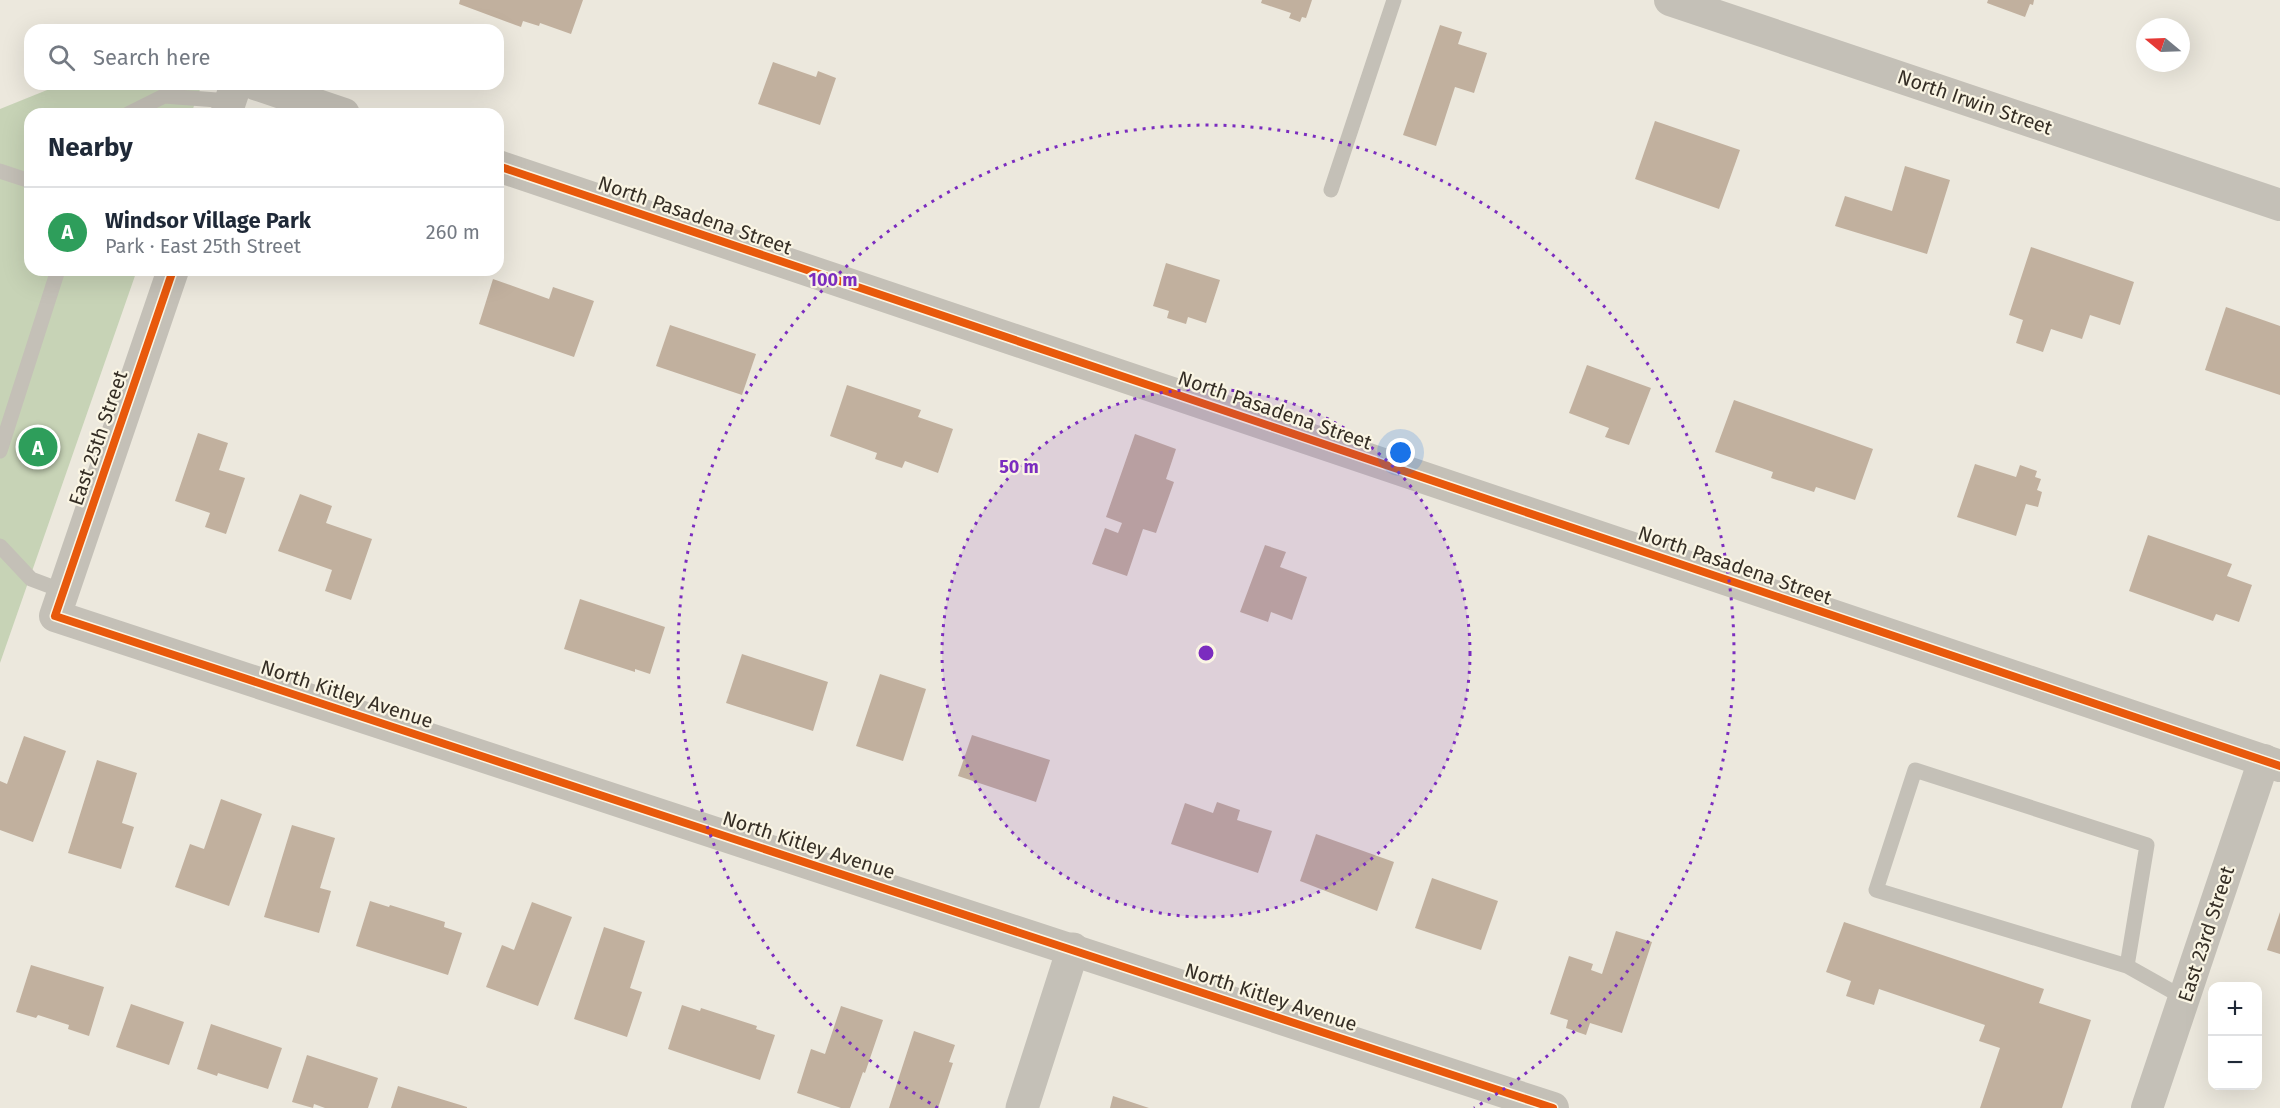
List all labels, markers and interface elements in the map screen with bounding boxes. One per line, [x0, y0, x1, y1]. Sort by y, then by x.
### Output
north arrow [2136, 18, 2190, 72]
search box [24, 24, 504, 90]
icon: search [45, 41, 78, 74]
text: Search here [93, 44, 211, 71]
street label: North Irwin Street [1894, 64, 2056, 140]
text: Nearby [48, 132, 133, 163]
street label: North Pasadena Street [595, 171, 796, 260]
text: Windsor Village Park [105, 207, 311, 234]
text: A [62, 220, 73, 244]
text: 260 m [426, 220, 480, 244]
text: Park · East 25th Street [105, 234, 301, 258]
text: 100 m [809, 269, 857, 291]
street label: North Pasadena Street [1175, 366, 1376, 455]
street label: East 25th Street [64, 367, 133, 509]
pin: A [18, 424, 57, 470]
your location [1386, 438, 1415, 467]
text: 50 m [999, 456, 1039, 478]
street label: North Pasadena Street [1635, 521, 1836, 610]
centre of rings [1196, 643, 1216, 663]
street label: North Kitley Avenue [258, 655, 436, 733]
street label: North Kitley Avenue [720, 806, 898, 884]
street label: East 23rd Street [2173, 862, 2240, 1005]
street label: North Kitley Avenue [1182, 958, 1360, 1036]
map controls [2208, 982, 2262, 1090]
button: + [2208, 982, 2262, 1036]
button: − [2208, 1036, 2262, 1090]

